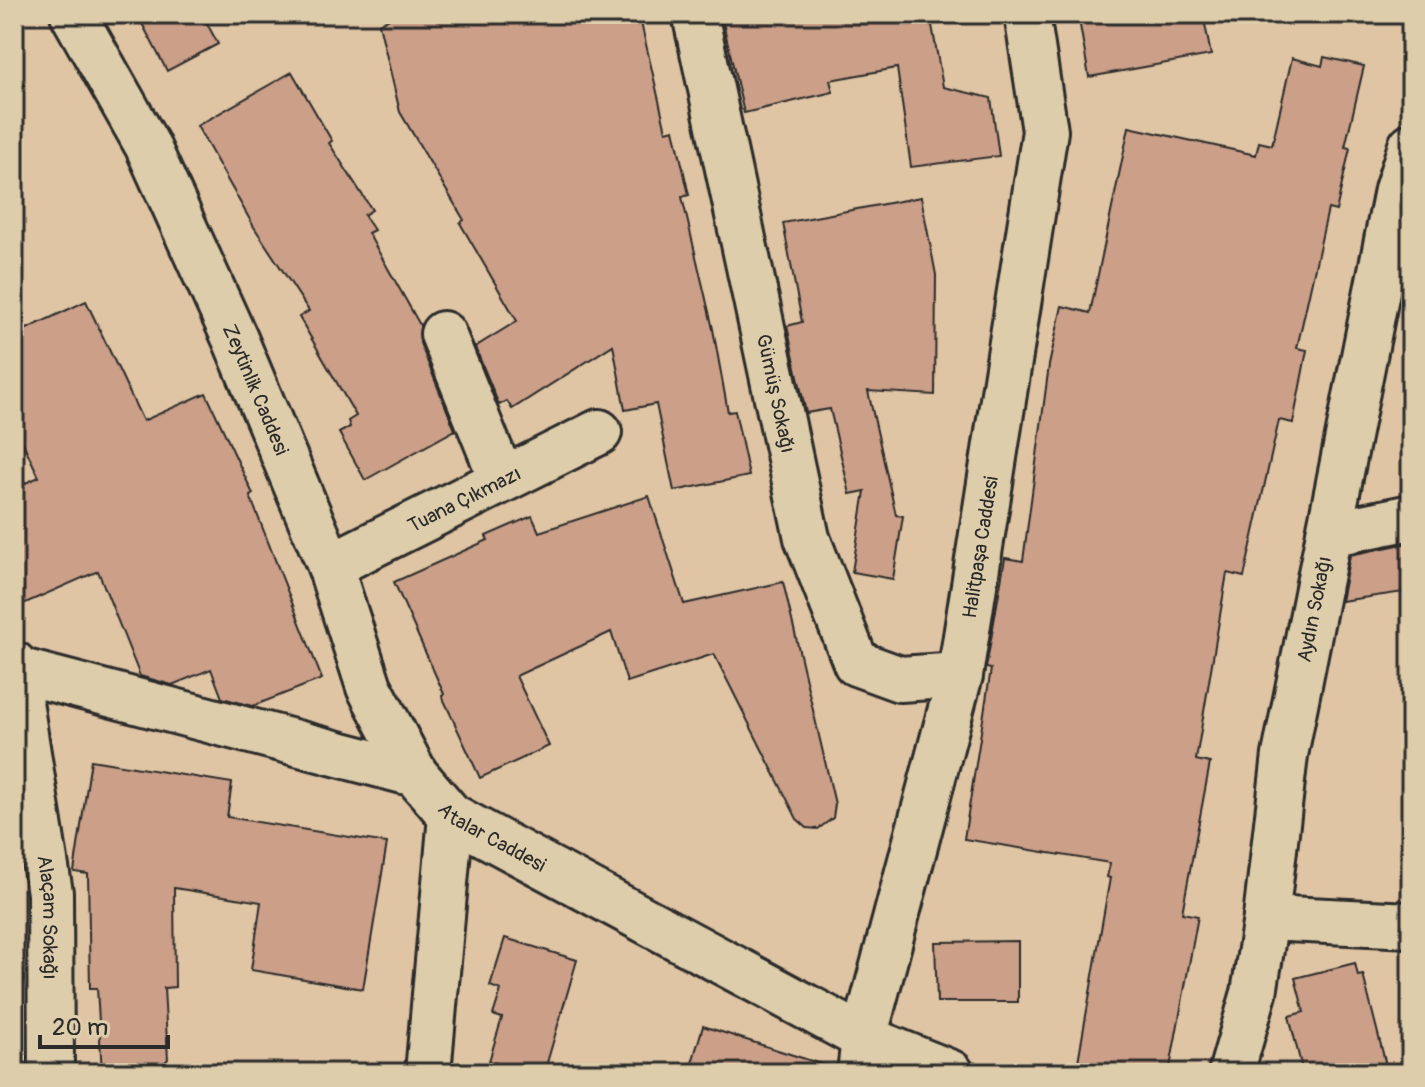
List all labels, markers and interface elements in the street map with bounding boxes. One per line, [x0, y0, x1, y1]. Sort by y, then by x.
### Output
street label: Zeytinlik Caddesi [217, 320, 295, 459]
street label: Gümüş Sokağı [751, 332, 801, 455]
street label: Tuana Çıkmazı [403, 460, 525, 538]
street label: Halitpaşa Caddesi [957, 474, 1003, 620]
street label: Aydın Sokağı [1291, 554, 1337, 664]
street label: Atalar Caddesi [433, 797, 550, 877]
street label: Alaçam Sokağı [32, 853, 63, 980]
scale bar [40, 999, 168, 1049]
text: 20 m [52, 1013, 108, 1042]

